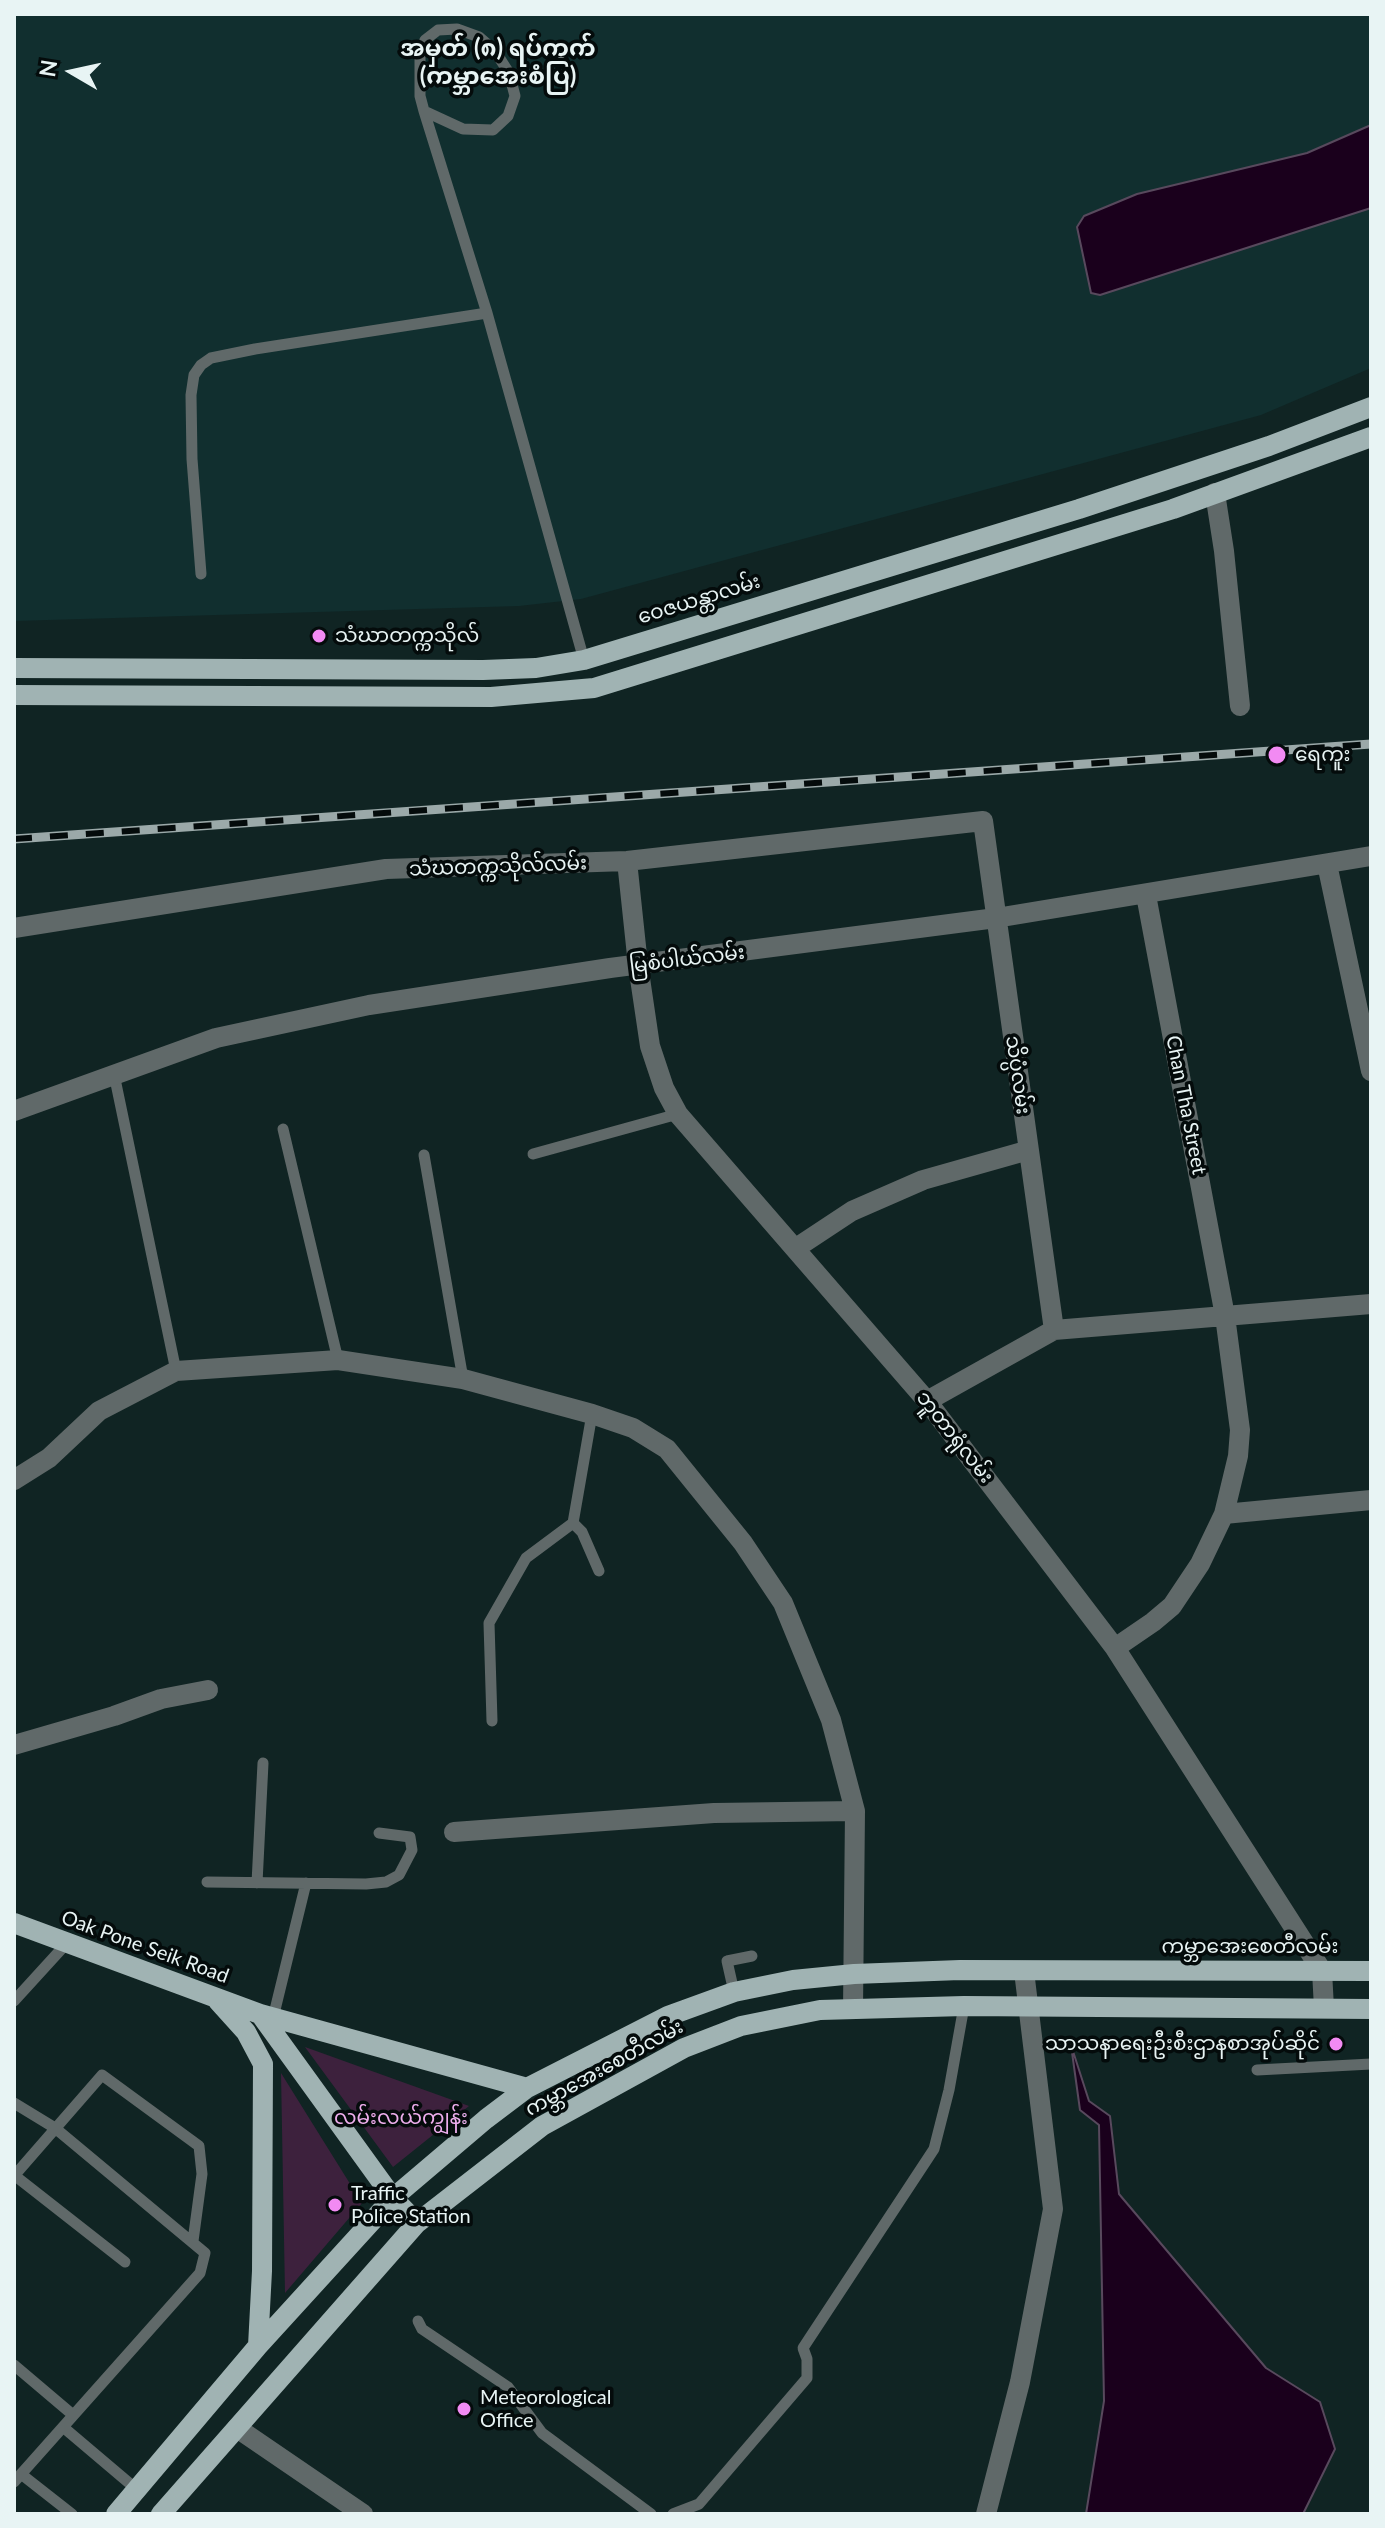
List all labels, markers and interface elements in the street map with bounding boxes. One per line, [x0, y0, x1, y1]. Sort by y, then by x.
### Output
north arrow [32, 32, 112, 112]
district label: အမှတ် (၈) ရပ်ကွက် (ကမ္ဘာအေးစံပြ) [400, 34, 596, 90]
text: N [33, 58, 62, 79]
street label: ဝေဇယန္တာလမ်း [635, 569, 763, 629]
place label: သံဃာတက္ကသိုလ် [335, 624, 479, 648]
marker: သံဃာတက္ကသိုလ် [310, 627, 328, 645]
place label: ရေကူး [1295, 743, 1351, 767]
marker: ရေကူး [1266, 744, 1288, 766]
street label: သံဃတက္ကသိုလ်လမ်း [409, 851, 587, 881]
street label: မြစံပါယ်လမ်း [628, 940, 746, 978]
street label: Chan Tha Street [1161, 1033, 1211, 1177]
street label: သိပ္ပံလမ်း [1001, 1034, 1035, 1116]
street label: ဘူတာရုံလမ်း [911, 1386, 999, 1488]
street label: Oak Pone Seik Road [58, 1906, 232, 1988]
street label: ကမ္ဘာအေးစေတီလမ်း [1161, 1935, 1339, 1959]
street label: ကမ္ဘာအေးစေတီလမ်း [521, 2015, 687, 2121]
place label: သာသနာရေးဦးစီးဌာနစာအုပ်ဆိုင် [1045, 2032, 1320, 2056]
marker: သာသနာရေးဦးစီးဌာနစာအုပ်ဆိုင် [1327, 2035, 1345, 2053]
park label: လမ်းလယ်ကျွန်း [334, 2106, 468, 2130]
place label: Traffic Police Station [351, 2182, 471, 2229]
marker: Traffic Police Station [326, 2196, 344, 2214]
place label: Meteorological Office [480, 2386, 611, 2433]
marker: Meteorological Office [455, 2400, 473, 2418]

